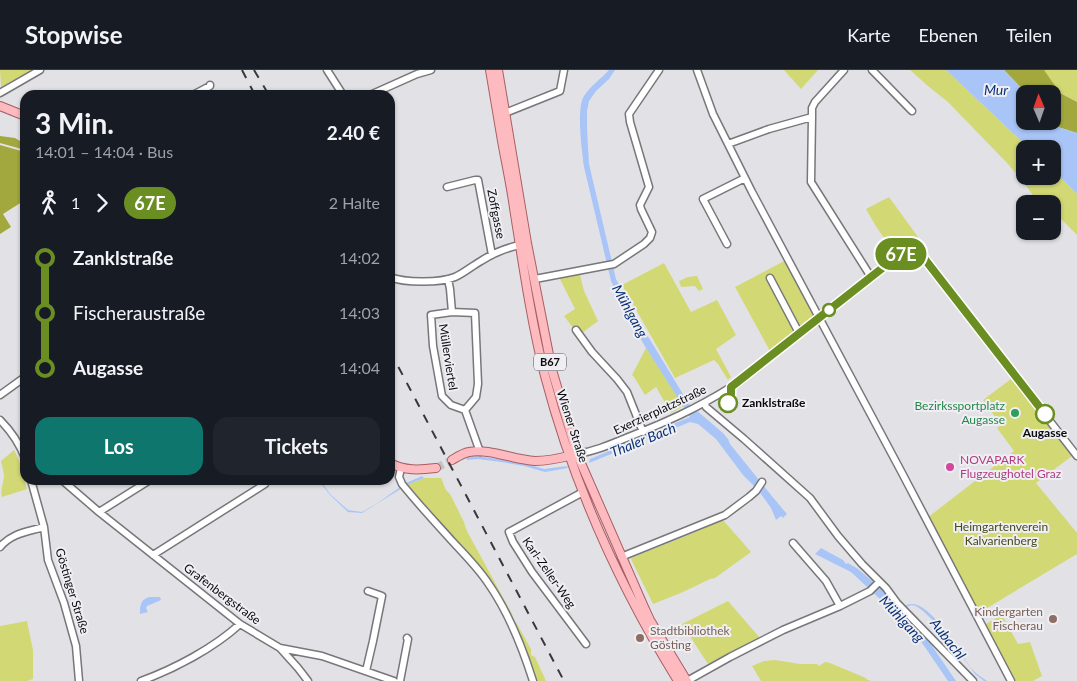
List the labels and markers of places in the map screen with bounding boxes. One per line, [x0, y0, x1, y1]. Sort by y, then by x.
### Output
unlabelled marker [822, 303, 836, 317]
marker: Zanklstraße [718, 393, 738, 413]
place label: Zanklstraße [742, 395, 806, 410]
place label: Bezirkssportplatz Augasse [914, 398, 1006, 427]
marker: Augasse [1035, 404, 1055, 424]
marker: Bezirkssportplatz Augasse [1009, 407, 1021, 419]
place label: Augasse [1022, 425, 1068, 440]
place label: NOVAPARK Flugzeughotel Graz [960, 452, 1062, 481]
marker: NOVAPARK Flugzeughotel Graz [944, 461, 956, 473]
place label: Kindergarten Fischerau [974, 604, 1043, 633]
marker: Kindergarten Fischerau [1047, 613, 1059, 625]
place label: Stadtbibliothek Gösting [650, 623, 731, 652]
marker: Stadtbibliothek Gösting [634, 632, 646, 644]

